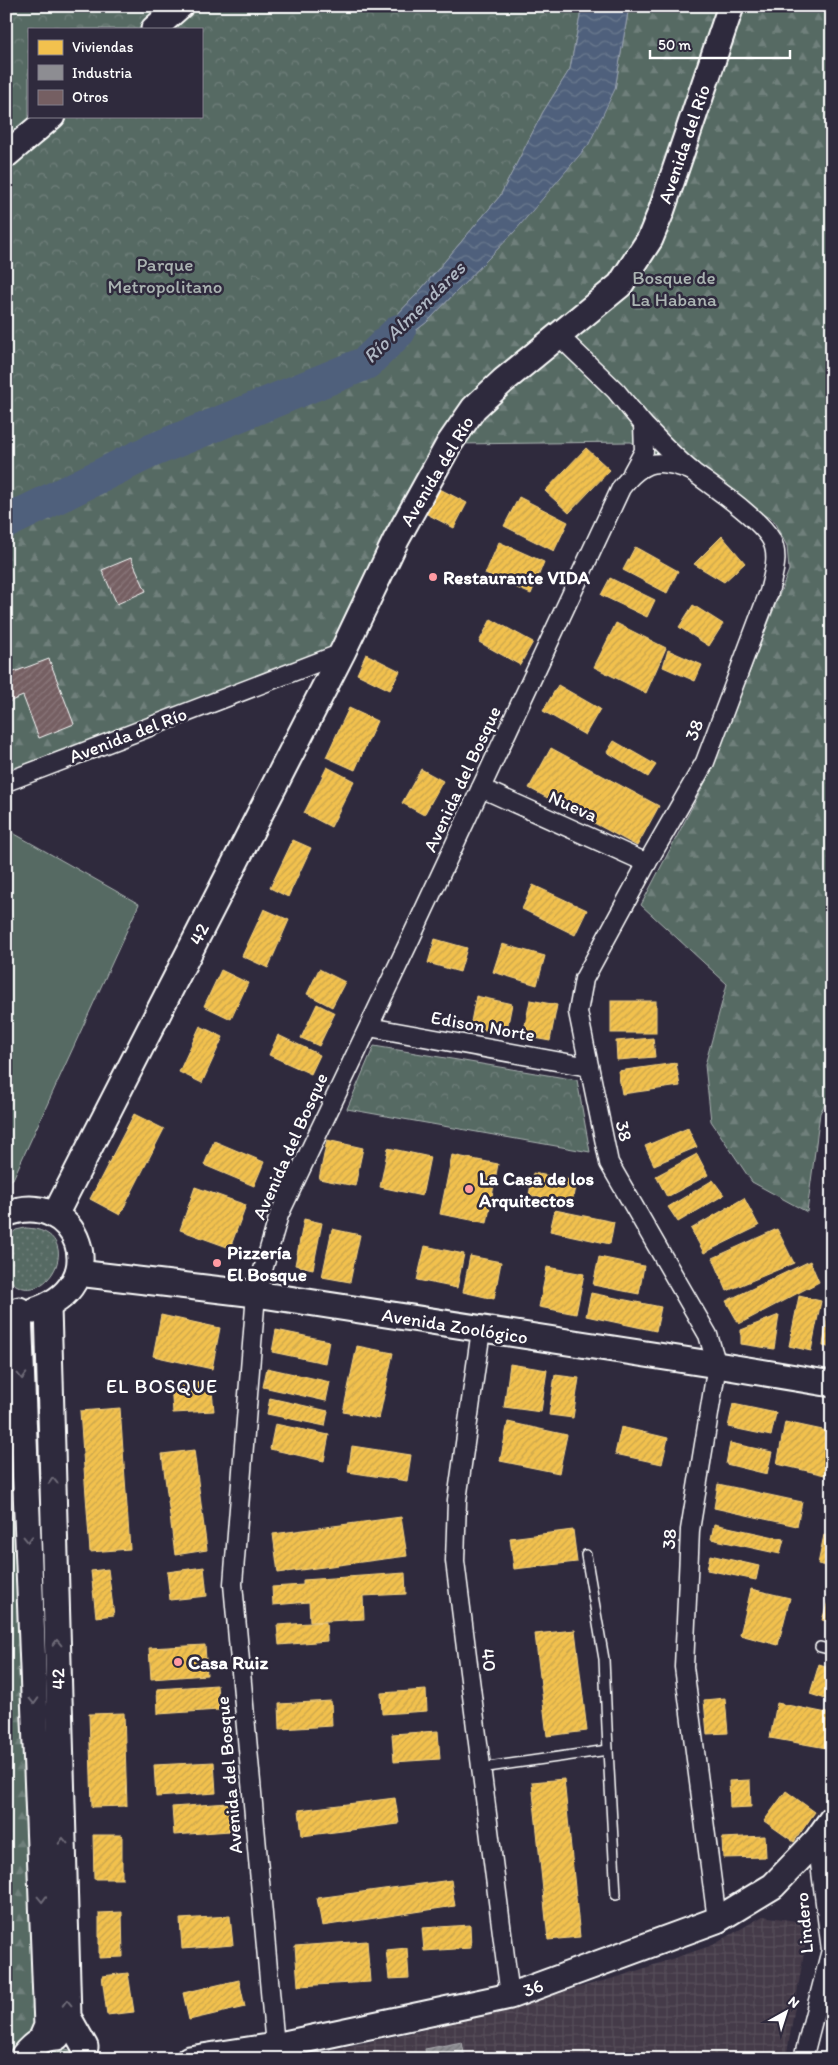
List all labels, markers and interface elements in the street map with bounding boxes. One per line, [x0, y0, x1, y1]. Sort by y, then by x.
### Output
legend [28, 28, 202, 118]
scale bar [650, 28, 790, 60]
text: 50 m [658, 36, 691, 54]
text: Viviendas [72, 38, 134, 56]
text: Industria [72, 64, 132, 82]
street label: Avenida del Río [653, 81, 715, 207]
text: Otros [72, 88, 109, 106]
park label: Parque Metropolitano [108, 253, 222, 298]
water label: Río Almendares [358, 255, 471, 368]
park label: Bosque de La Habana [631, 266, 717, 311]
street label: Avenida del Río [395, 412, 479, 530]
place label: Restaurante VIDA [443, 566, 591, 589]
marker: Restaurante VIDA [427, 571, 439, 583]
street label: Avenida del Río [66, 702, 190, 768]
street label: Avenida del Bosque [418, 702, 506, 856]
street label: 38 [680, 716, 708, 744]
street label: Nueva [545, 785, 601, 827]
street label: 42 [184, 919, 214, 949]
street label: Edison Norte [429, 1006, 537, 1046]
street label: Avenida del Bosque [247, 1069, 333, 1223]
street label: 38 [611, 1118, 637, 1144]
place label: La Casa de los Arquitectos [478, 1167, 594, 1212]
marker: La Casa de los Arquitectos [463, 1183, 475, 1195]
place label: Pizzería El Bosque [227, 1241, 307, 1286]
marker: Pizzería El Bosque [211, 1257, 223, 1269]
street label: Avenida Zoológico [380, 1303, 530, 1349]
one-way arrow [16, 1373, 27, 1381]
district label: EL BOSQUE [106, 1374, 218, 1398]
one-way arrow [47, 1477, 58, 1485]
street label: 38 [657, 1528, 681, 1550]
one-way arrow [23, 1536, 33, 1543]
one-way arrow [52, 1639, 62, 1646]
street label: 40 [476, 1647, 502, 1673]
place label: Casa Ruiz [188, 1651, 268, 1674]
marker: Casa Ruiz [172, 1656, 184, 1668]
street label: 42 [46, 1668, 70, 1690]
street label: Avenida del Bosque [211, 1695, 247, 1855]
one-way arrow [29, 1697, 40, 1705]
one-way arrow [57, 1836, 68, 1844]
street label: Lindero [790, 1891, 818, 1955]
one-way arrow [37, 1895, 47, 1903]
street label: 36 [519, 1974, 547, 2002]
north arrow [760, 1988, 810, 2038]
text: N [785, 1993, 803, 2012]
one-way arrow [62, 1999, 72, 2006]

